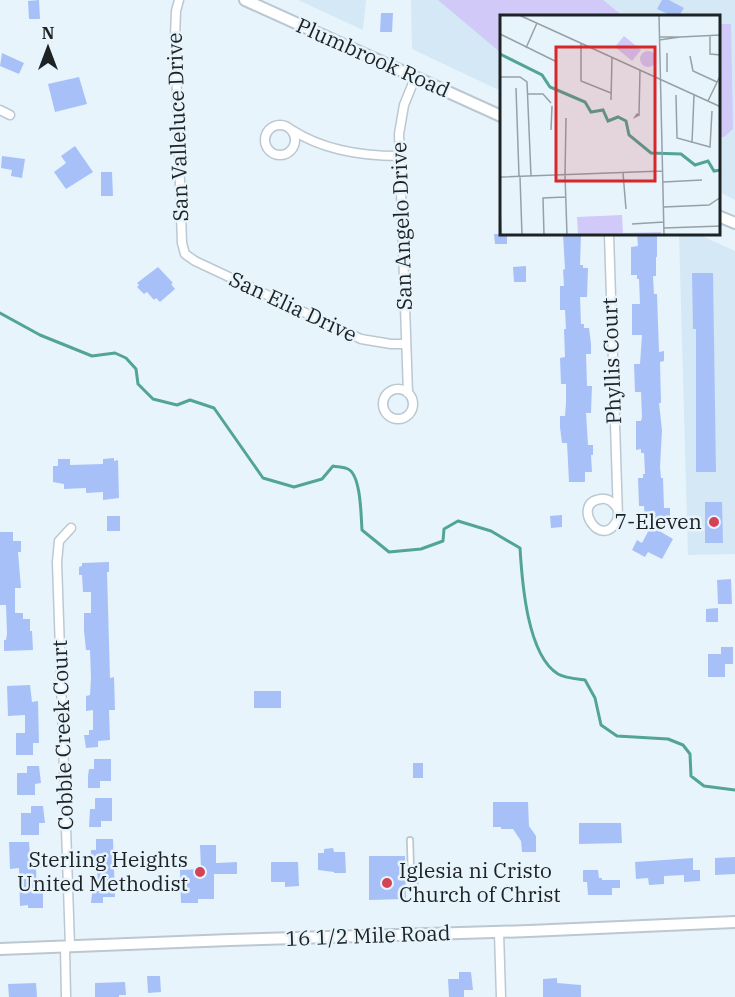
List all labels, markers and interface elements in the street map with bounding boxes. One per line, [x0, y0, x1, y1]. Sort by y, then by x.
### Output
street label: Plumbrook Road [292, 11, 455, 104]
inset map [500, 15, 720, 236]
north arrow [18, 18, 78, 78]
text: N [42, 23, 54, 43]
street label: San Valleluce Drive [160, 32, 194, 222]
street label: San Angelo Drive [384, 141, 418, 311]
street label: San Elia Drive [225, 264, 362, 348]
street label: Phyllis Court [595, 297, 627, 425]
place label: 7-Eleven [614, 507, 702, 535]
marker: 7-Eleven [707, 515, 721, 529]
street label: Cobble Creek Court [45, 639, 79, 831]
place label: Sterling Heights United Methodist [17, 845, 188, 897]
place label: Iglesia ni Cristo Church of Christ [399, 856, 561, 908]
marker: Sterling Heights United Methodist [193, 865, 207, 879]
marker: Iglesia ni Cristo Church of Christ [380, 876, 394, 890]
street label: 16 1/2 Mile Road [285, 918, 451, 952]

